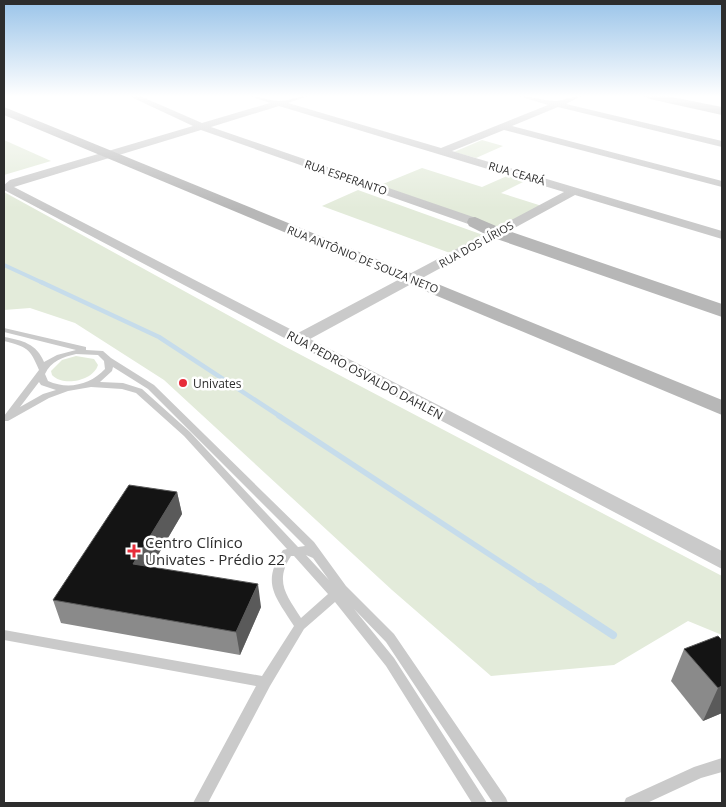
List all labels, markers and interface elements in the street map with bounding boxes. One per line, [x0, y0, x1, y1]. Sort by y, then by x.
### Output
street label: RUA ESPERANTO [303, 156, 389, 198]
street label: RUA CEARÁ [487, 158, 547, 188]
street label: RUA DOS LÍRIOS [436, 217, 516, 271]
street label: RUA ANTÔNIO DE SOUZA NETO [285, 222, 441, 296]
street label: RUA PEDRO OSVALDO DAHLEN [284, 327, 446, 423]
place label: Univates [193, 375, 242, 392]
marker: Univates [177, 377, 189, 389]
place label: Centro Clínico Univates - Prédio 22 [145, 532, 285, 569]
marker: Centro Clínico Univates - Prédio 22 [127, 544, 141, 558]

